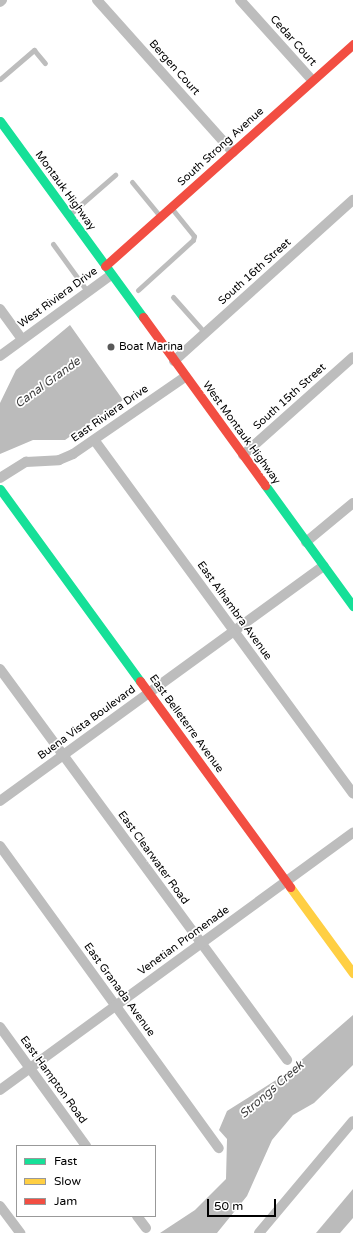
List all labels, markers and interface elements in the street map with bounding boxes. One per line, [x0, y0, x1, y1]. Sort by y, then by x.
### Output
street label: Cedar Court [267, 13, 319, 69]
street label: Bergen Court [146, 38, 202, 98]
street label: South Strong Avenue [175, 105, 267, 189]
street label: Montauk Highway [32, 149, 98, 233]
street label: South 16th Street [216, 236, 294, 308]
street label: West Riviera Drive [16, 265, 100, 331]
place label: Boat Marina [119, 340, 183, 354]
marker: Boat Marina [106, 342, 116, 352]
water label: Canal Grande [12, 354, 84, 412]
street label: South 15th Street [251, 361, 329, 433]
street label: West Montauk Highway [199, 379, 283, 487]
street label: East Riviera Drive [69, 382, 151, 446]
street label: East Alhambra Avenue [194, 559, 274, 663]
street label: East Belleterre Avenue [146, 672, 226, 776]
street label: Buena Vista Boulevard [35, 683, 139, 763]
street label: East Clearwater Road [115, 809, 191, 907]
street label: Venetian Promenade [136, 904, 232, 978]
street label: East Granada Avenue [81, 941, 157, 1039]
street label: East Hampton Road [17, 1034, 89, 1126]
water label: Strongs Creek [237, 1058, 307, 1122]
legend [16, 1145, 156, 1217]
text: Fast [54, 1154, 77, 1168]
text: Slow [54, 1174, 81, 1188]
scale bar [209, 1191, 278, 1217]
text: Jam [54, 1194, 77, 1208]
text: 50 m [214, 1199, 243, 1213]

